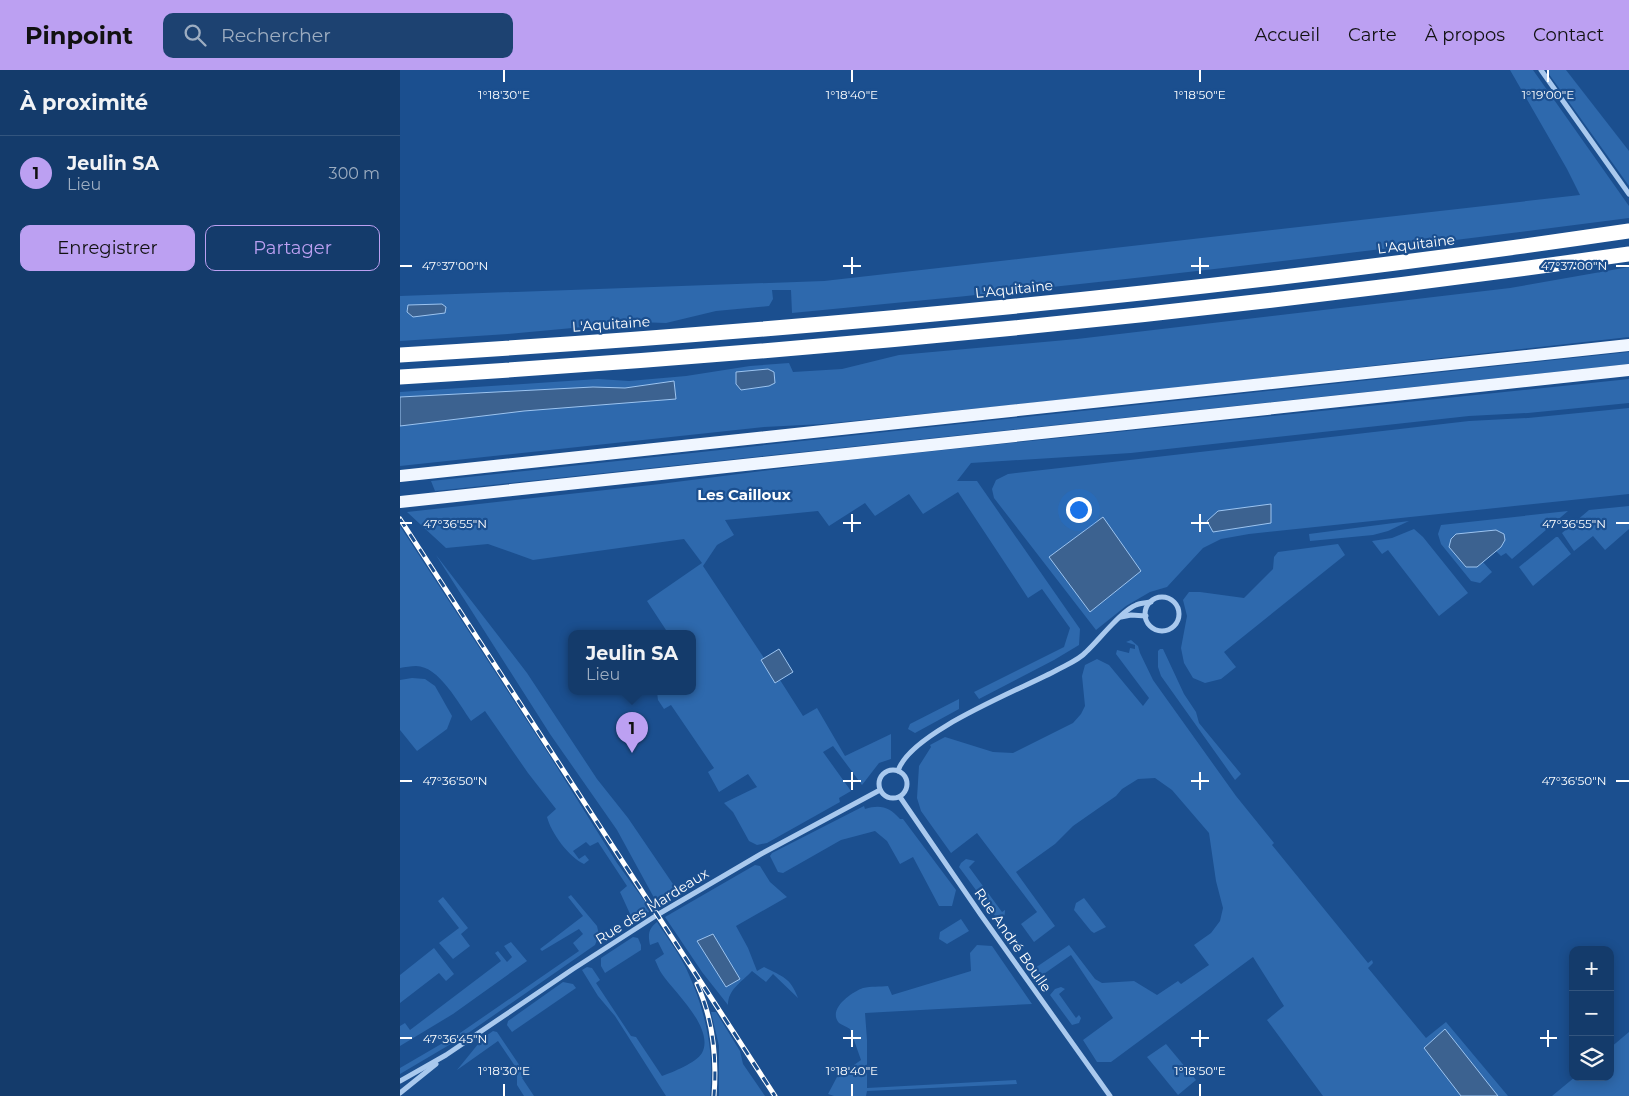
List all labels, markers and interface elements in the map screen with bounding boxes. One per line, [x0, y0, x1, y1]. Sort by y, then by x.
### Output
search box [163, 13, 513, 58]
text: Pinpoint [25, 21, 133, 50]
icon: search [181, 21, 209, 49]
text: Rechercher [221, 24, 331, 47]
text: Accueil [1255, 24, 1320, 46]
text: Carte [1348, 24, 1397, 46]
text: À propos [1425, 24, 1505, 46]
text: Contact [1533, 24, 1604, 46]
text: 1°18'30"E [478, 87, 530, 102]
text: 1°18'40"E [826, 87, 878, 102]
text: 1°18'50"E [1174, 87, 1226, 102]
text: 1°19'00"E [1522, 87, 1574, 102]
text: À proximité [20, 90, 148, 115]
text: Jeulin SA [67, 152, 159, 175]
text: 1 [33, 164, 39, 183]
text: 300 m [329, 164, 380, 183]
text: Lieu [67, 175, 101, 194]
button: Enregistrer [20, 225, 195, 271]
button: Partager [205, 225, 380, 271]
street label: L'Aquitaine [1376, 230, 1456, 258]
text: 47°37'00"N [422, 258, 488, 273]
text: 47°37'00"N [1541, 258, 1607, 273]
street label: L'Aquitaine [974, 276, 1054, 302]
street label: L'Aquitaine [571, 312, 651, 336]
district label: Les Cailloux [697, 485, 791, 504]
your location [1066, 497, 1092, 523]
text: 47°36'55"N [423, 516, 487, 531]
text: 47°36'55"N [1542, 516, 1606, 531]
popup [568, 630, 696, 695]
text: Jeulin SA [586, 642, 678, 665]
text: Lieu [586, 665, 620, 684]
pin: 1 [616, 712, 648, 753]
text: 47°36'50"N [422, 773, 488, 788]
text: 47°36'50"N [1541, 773, 1607, 788]
street label: Rue des Mardeaux [592, 864, 712, 948]
street label: Rue André Boulle [970, 884, 1056, 996]
map controls [1569, 946, 1614, 1081]
button: + [1569, 946, 1614, 991]
button: − [1569, 991, 1614, 1036]
text: 47°36'45"N [423, 1031, 487, 1046]
button: layers [1569, 1036, 1614, 1081]
text: 1°18'30"E [478, 1063, 530, 1078]
text: 1°18'40"E [826, 1063, 878, 1078]
text: 1°18'50"E [1174, 1063, 1226, 1078]

